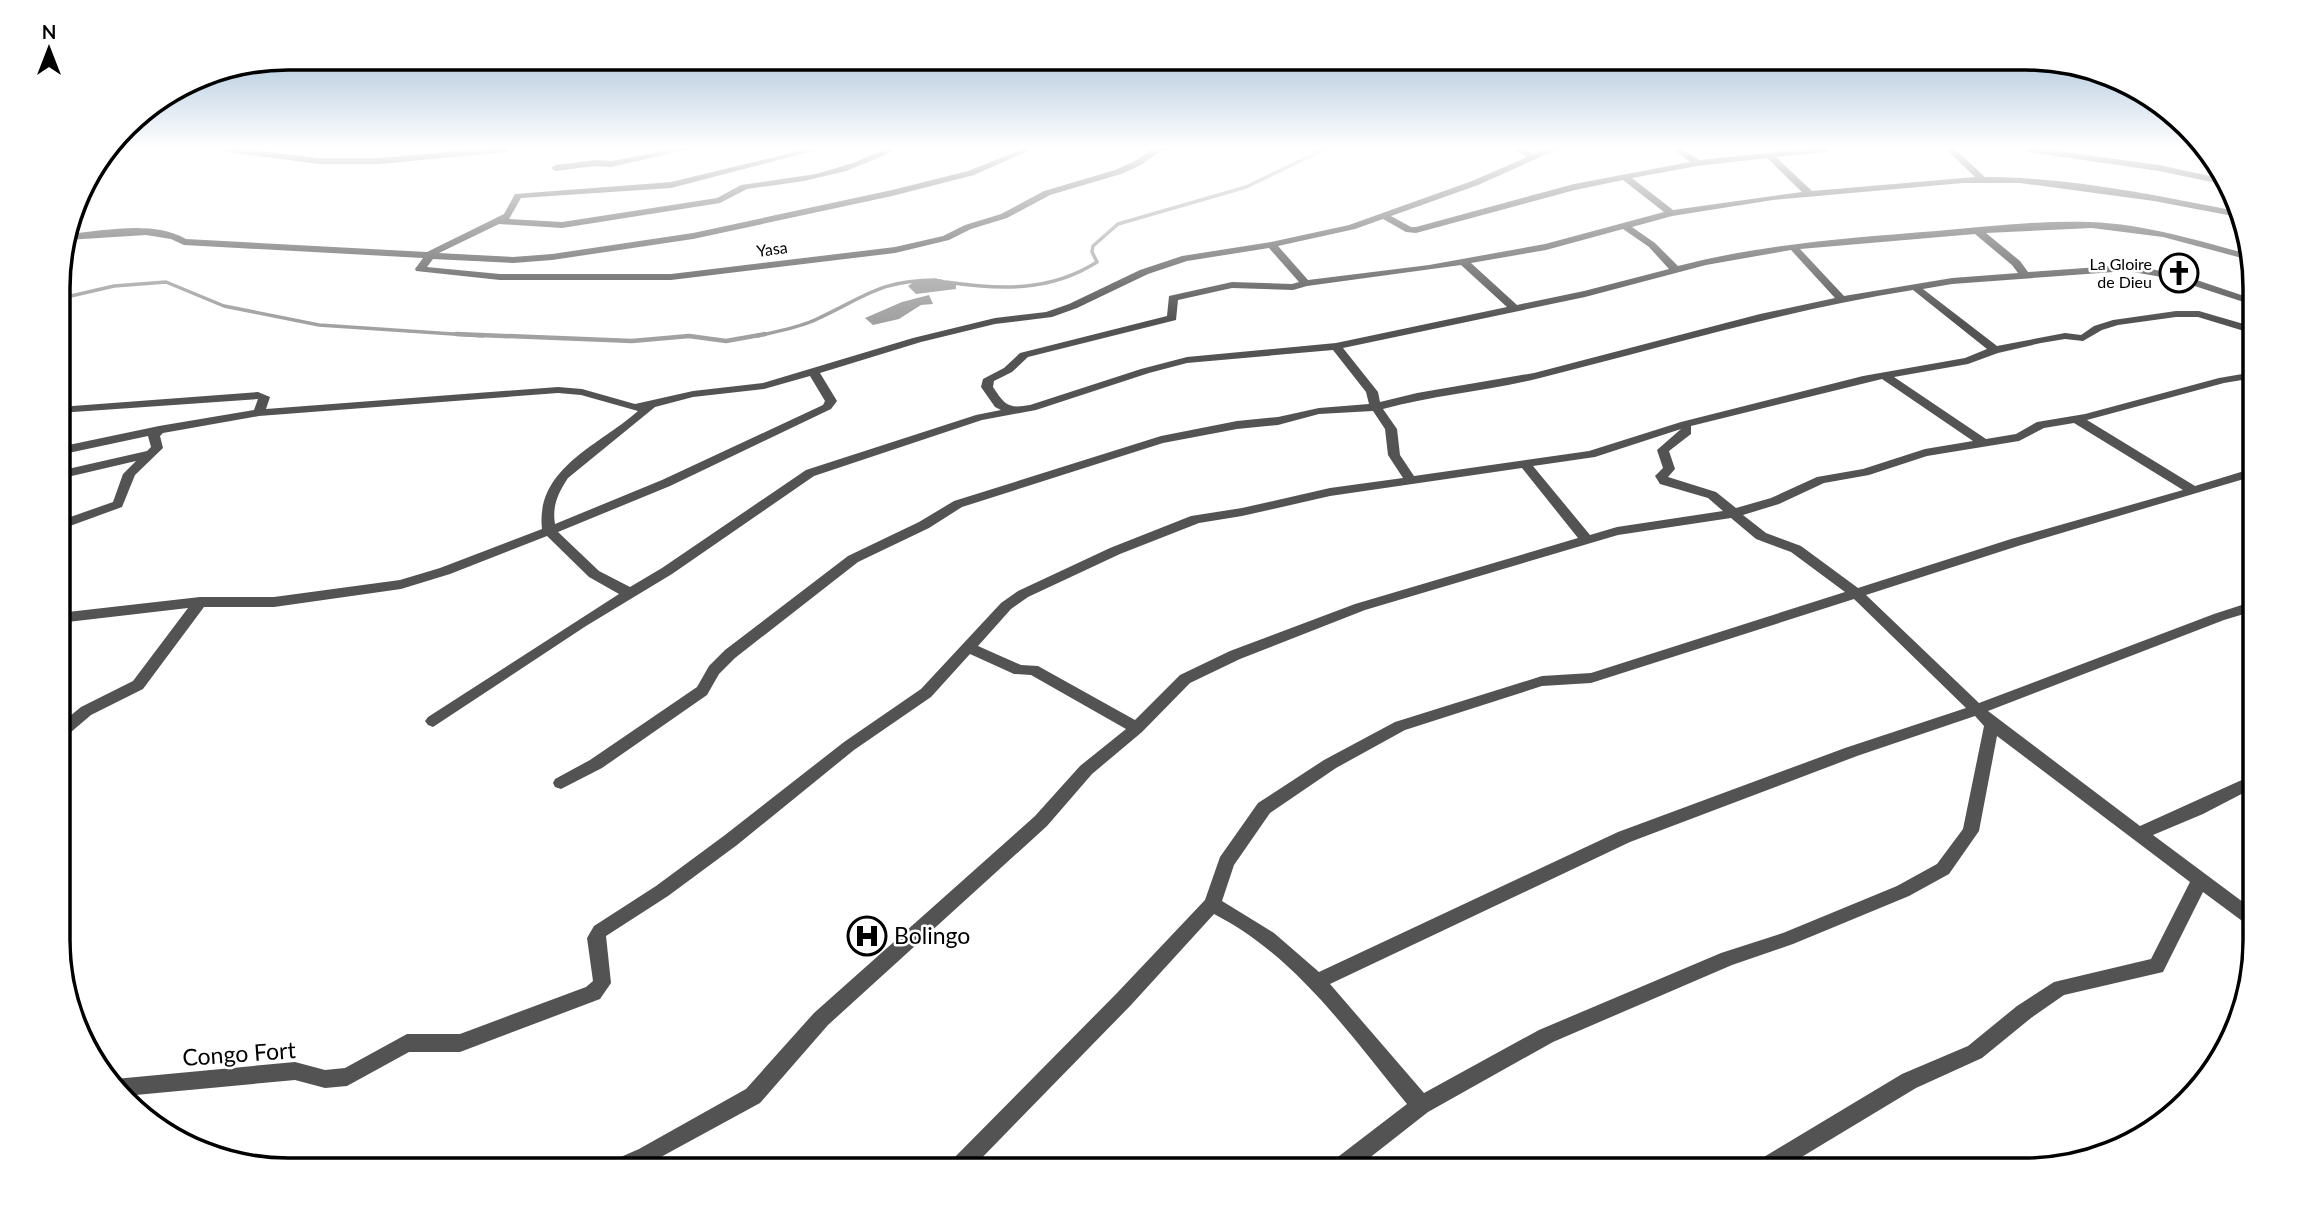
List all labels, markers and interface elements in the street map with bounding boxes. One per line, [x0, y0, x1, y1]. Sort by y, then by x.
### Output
north arrow [14, 14, 84, 84]
text: N [42, 20, 56, 43]
street label: Yasa [755, 237, 789, 260]
church icon: La Gloire de Dieu [2158, 252, 2200, 294]
place label: La Gloire de Dieu [2089, 254, 2152, 291]
hospital icon: Bolingo [846, 915, 888, 957]
place label: Bolingo [894, 921, 970, 949]
street label: Congo Fort [181, 1035, 297, 1071]

